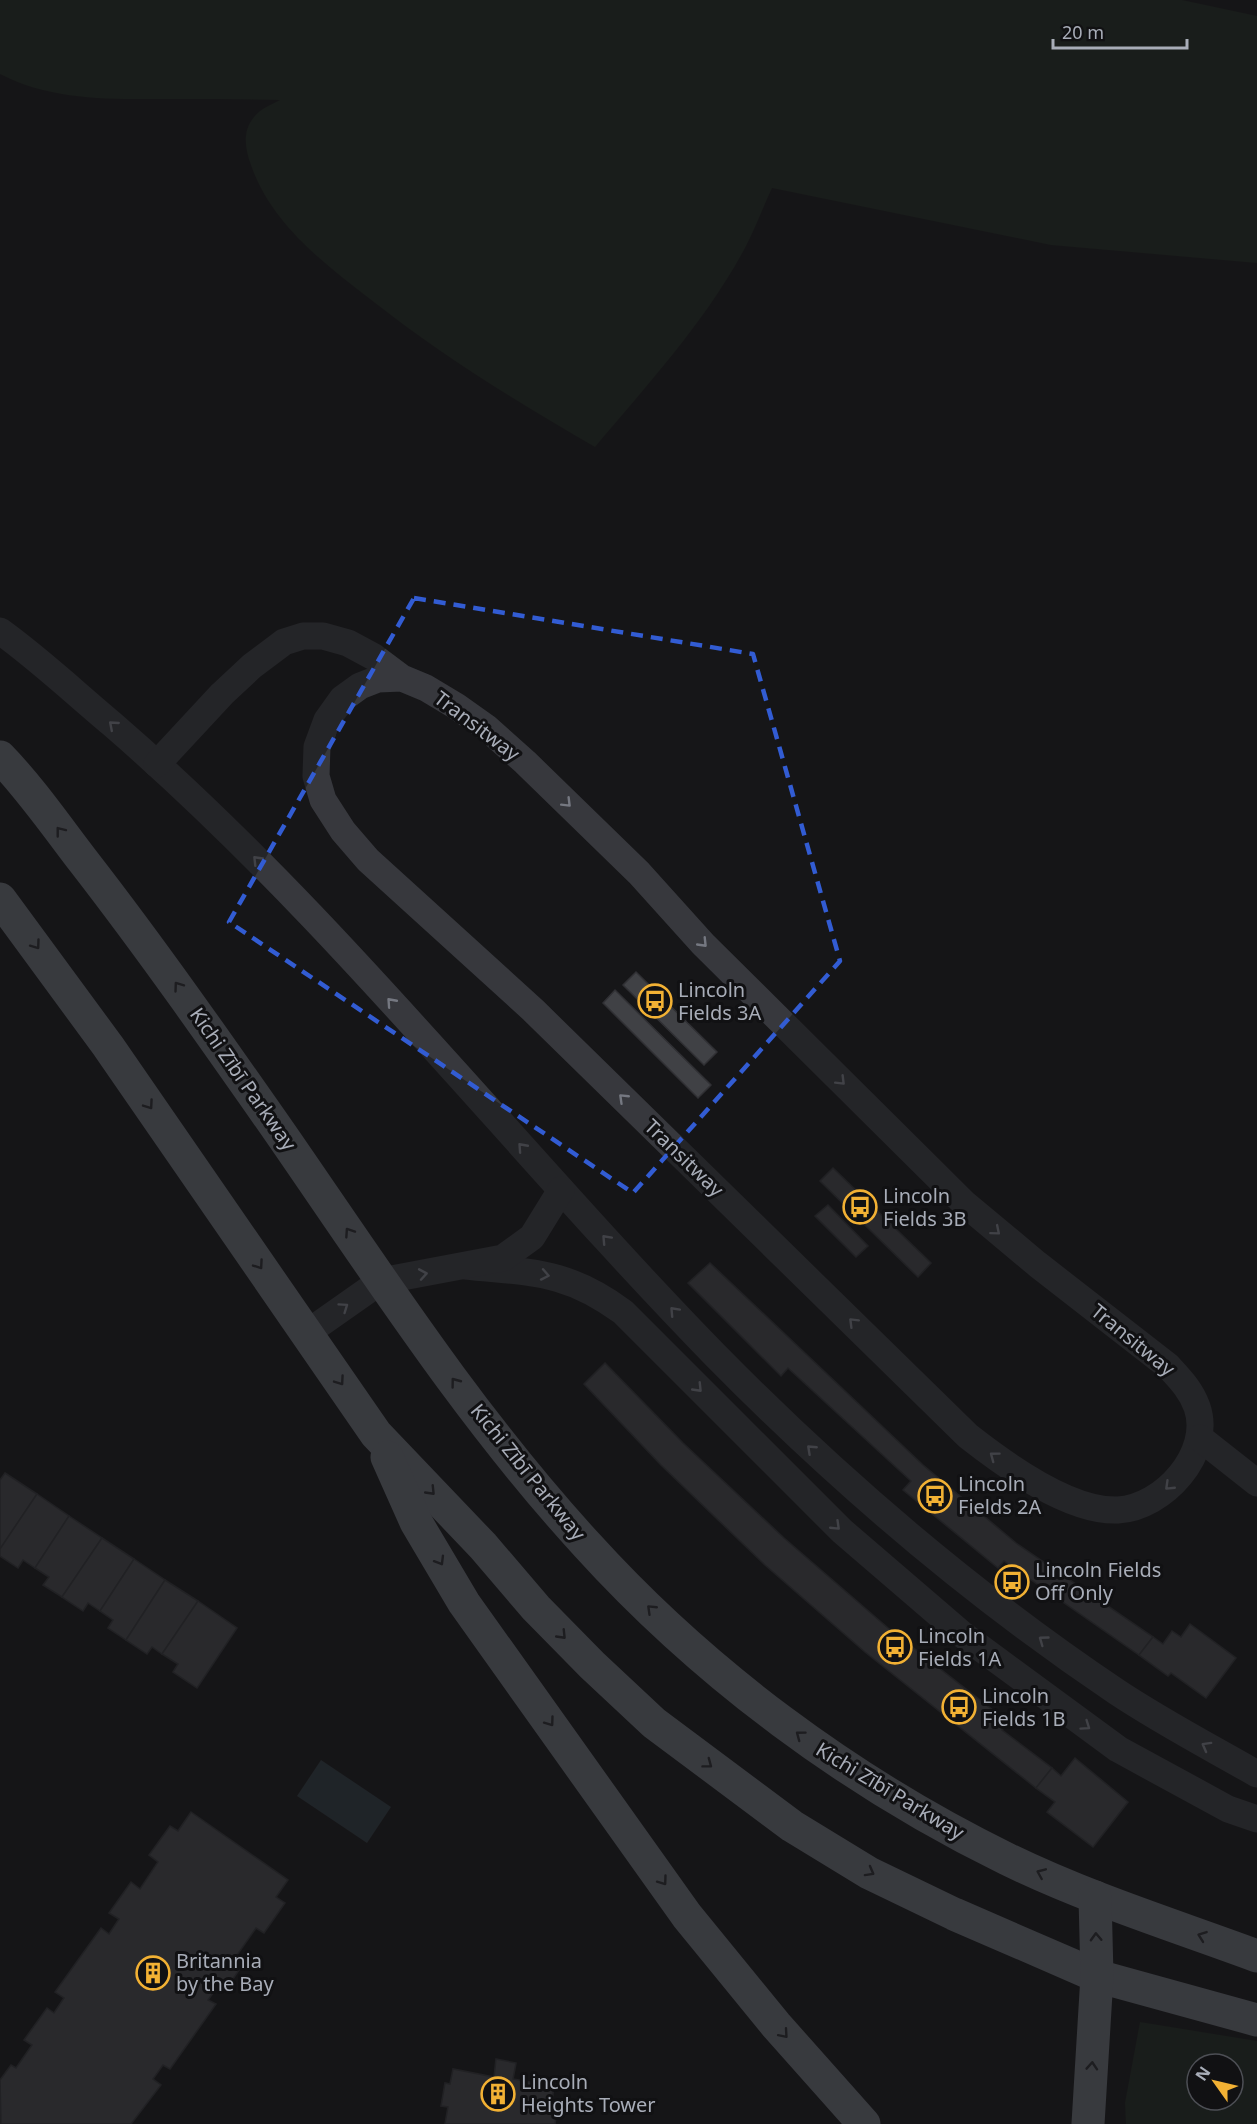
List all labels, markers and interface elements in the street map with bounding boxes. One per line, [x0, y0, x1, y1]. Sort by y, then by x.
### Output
scale bar [1053, 12, 1186, 50]
text: 20 m [1062, 20, 1104, 44]
street label: Transitway [429, 685, 526, 767]
one-way arrow [109, 722, 120, 733]
one-way arrow [559, 796, 570, 807]
one-way arrow [56, 826, 67, 837]
one-way arrow [253, 857, 264, 867]
one-way arrow [696, 937, 707, 947]
one-way arrow [29, 939, 40, 950]
place label: Lincoln Fields 3A [678, 976, 761, 1026]
one-way arrow [174, 982, 185, 993]
bus stop icon: Lincoln Fields 3A [637, 983, 673, 1019]
one-way arrow [387, 998, 398, 1009]
street label: Kichi Zībī Parkway [184, 1002, 303, 1156]
one-way arrow [834, 1074, 844, 1085]
one-way arrow [619, 1094, 630, 1105]
one-way arrow [142, 1098, 153, 1109]
street label: Transitway [639, 1113, 731, 1203]
one-way arrow [518, 1143, 529, 1153]
place label: Lincoln Fields 3B [883, 1182, 967, 1232]
bus stop icon: Lincoln Fields 3B [842, 1189, 878, 1225]
one-way arrow [989, 1223, 1000, 1234]
one-way arrow [345, 1228, 356, 1239]
one-way arrow [602, 1235, 613, 1245]
one-way arrow [252, 1258, 263, 1269]
one-way arrow [419, 1268, 428, 1280]
one-way arrow [539, 1268, 549, 1281]
street label: Transitway [1086, 1297, 1182, 1382]
one-way arrow [338, 1303, 349, 1314]
one-way arrow [670, 1307, 681, 1317]
one-way arrow [849, 1318, 859, 1329]
one-way arrow [333, 1374, 344, 1385]
one-way arrow [452, 1378, 463, 1389]
one-way arrow [691, 1382, 702, 1392]
street label: Kichi Zībī Parkway [465, 1398, 592, 1546]
one-way arrow [808, 1445, 818, 1456]
one-way arrow [990, 1452, 1001, 1463]
place label: Lincoln Fields 2A [958, 1470, 1041, 1520]
bus stop icon: Lincoln Fields 2A [917, 1478, 953, 1514]
one-way arrow [1165, 1479, 1176, 1490]
one-way arrow [424, 1485, 435, 1495]
one-way arrow [829, 1518, 840, 1529]
one-way arrow [432, 1555, 444, 1565]
place label: Lincoln Fields Off Only [1035, 1556, 1161, 1606]
bus stop icon: Lincoln Fields Off Only [994, 1564, 1030, 1600]
one-way arrow [647, 1606, 658, 1617]
place label: Lincoln Fields 1A [918, 1622, 1001, 1672]
one-way arrow [555, 1628, 566, 1639]
bus stop icon: Lincoln Fields 1A [877, 1629, 913, 1665]
one-way arrow [1038, 1636, 1049, 1647]
place label: Lincoln Fields 1B [982, 1682, 1066, 1732]
bus stop icon: Lincoln Fields 1B [941, 1689, 977, 1725]
one-way arrow [543, 1715, 554, 1726]
one-way arrow [1080, 1719, 1091, 1730]
one-way arrow [795, 1731, 806, 1742]
street label: Kichi Zībī Parkway [811, 1736, 970, 1846]
one-way arrow [1202, 1742, 1212, 1753]
one-way arrow [702, 1756, 713, 1767]
one-way arrow [864, 1865, 874, 1876]
one-way arrow [1037, 1869, 1048, 1881]
one-way arrow [655, 1874, 666, 1885]
one-way arrow [1197, 1930, 1208, 1943]
one-way arrow [1090, 1932, 1103, 1941]
place label: Britannia by the Bay [176, 1947, 275, 1997]
building icon: Britannia by the Bay [135, 1955, 171, 1991]
one-way arrow [776, 2027, 787, 2038]
north arrow [1185, 2052, 1245, 2112]
one-way arrow [1085, 2061, 1098, 2070]
text: N [1190, 2062, 1215, 2085]
place label: Lincoln Heights Tower [521, 2068, 656, 2118]
building icon: Lincoln Heights Tower [480, 2076, 516, 2112]

